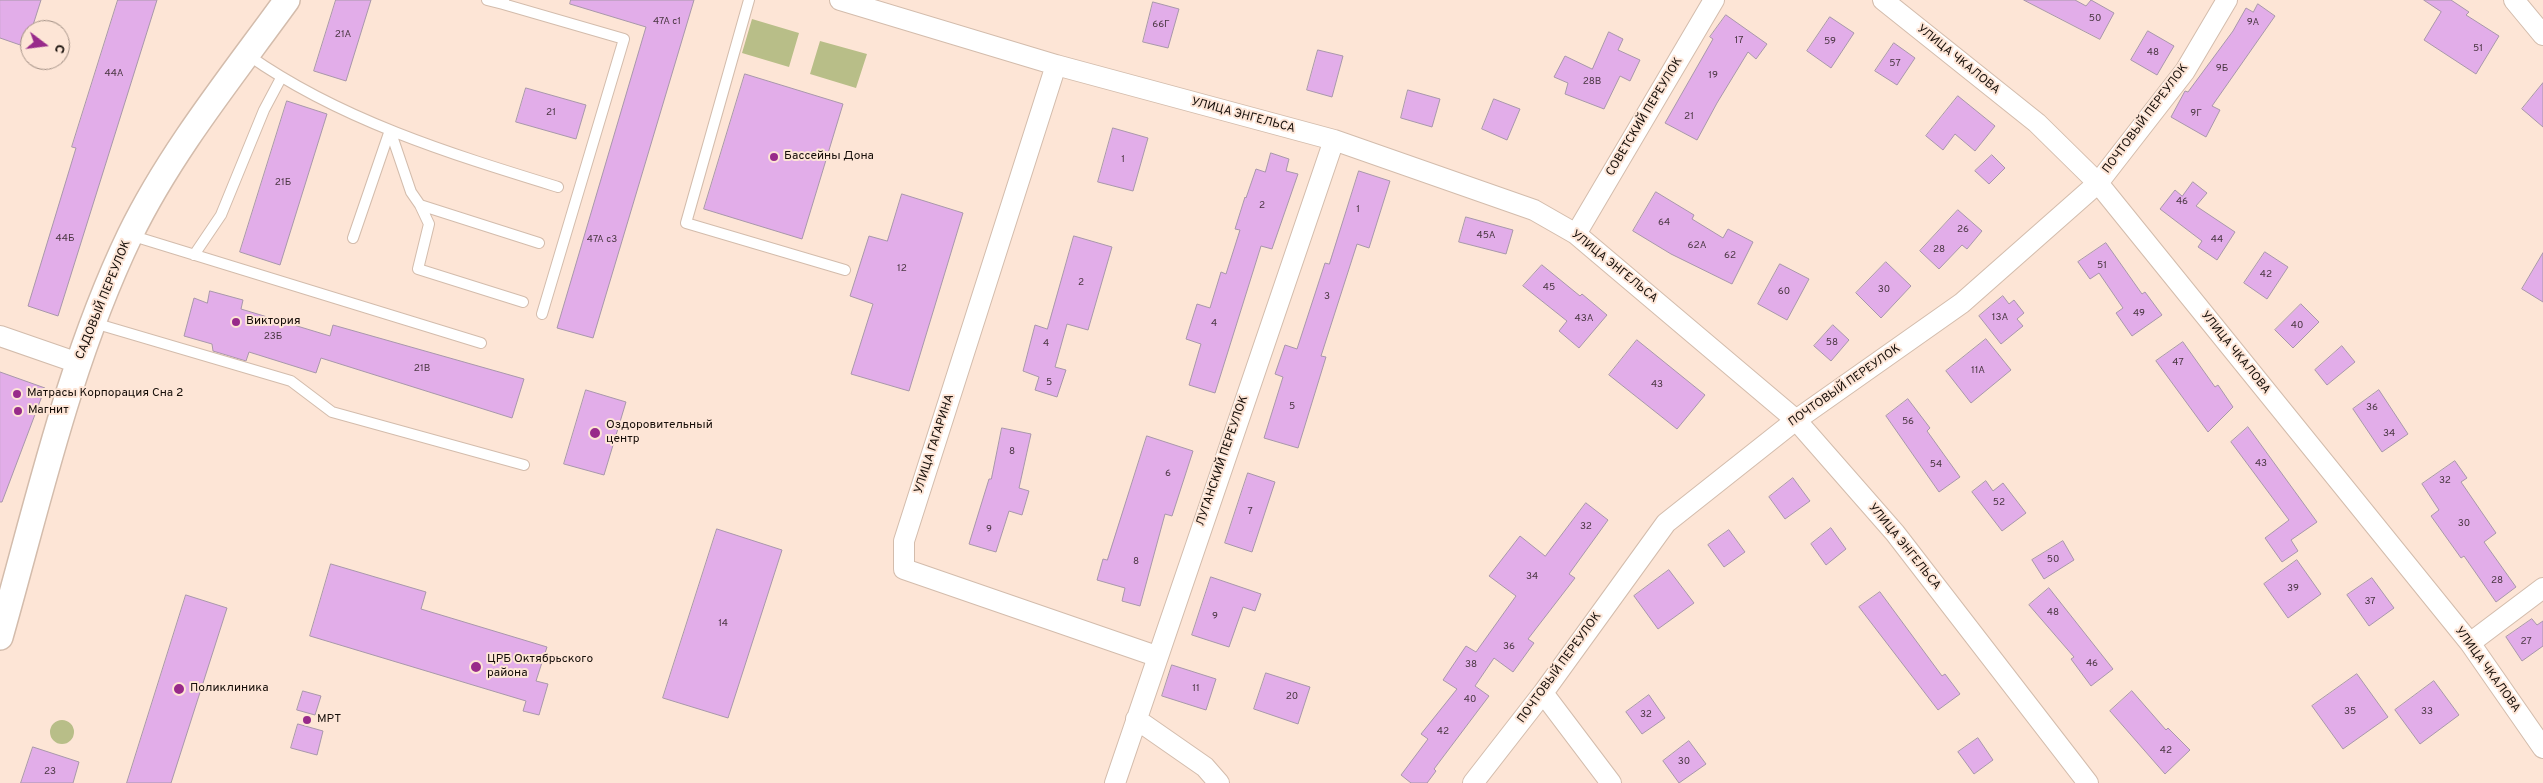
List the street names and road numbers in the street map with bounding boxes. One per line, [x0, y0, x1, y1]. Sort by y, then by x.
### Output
street label: УЛИЦА ЧКАЛОВА [1914, 22, 2002, 98]
street label: СОВЕТСКИЙ ПЕРЕУЛОК [1604, 55, 1686, 179]
street label: ПОЧТОВЫЙ ПЕРЕУЛОК [2100, 61, 2192, 177]
street label: УЛИЦА ЭНГЕЛЬСА [1189, 95, 1297, 137]
street label: УЛИЦА ЭНГЕЛЬСА [1568, 228, 1660, 306]
street label: САДОВЫЙ ПЕРЕУЛОК [73, 238, 135, 362]
street label: УЛИЦА ЧКАЛОВА [2197, 309, 2273, 397]
street label: ПОЧТОВЫЙ ПЕРЕУЛОК [1786, 342, 1904, 430]
street label: УЛИЦА ГАГАРИНА [912, 393, 958, 495]
street label: ЛУГАНСКИЙ ПЕРЕУЛОК [1194, 394, 1252, 528]
street label: УЛИЦА ЭНГЕЛЬСА [1865, 501, 1943, 593]
street label: ПОЧТОВЫЙ ПЕРЕУЛОК [1515, 610, 1605, 726]
street label: УЛИЦА ЧКАЛОВА [2451, 624, 2523, 716]

